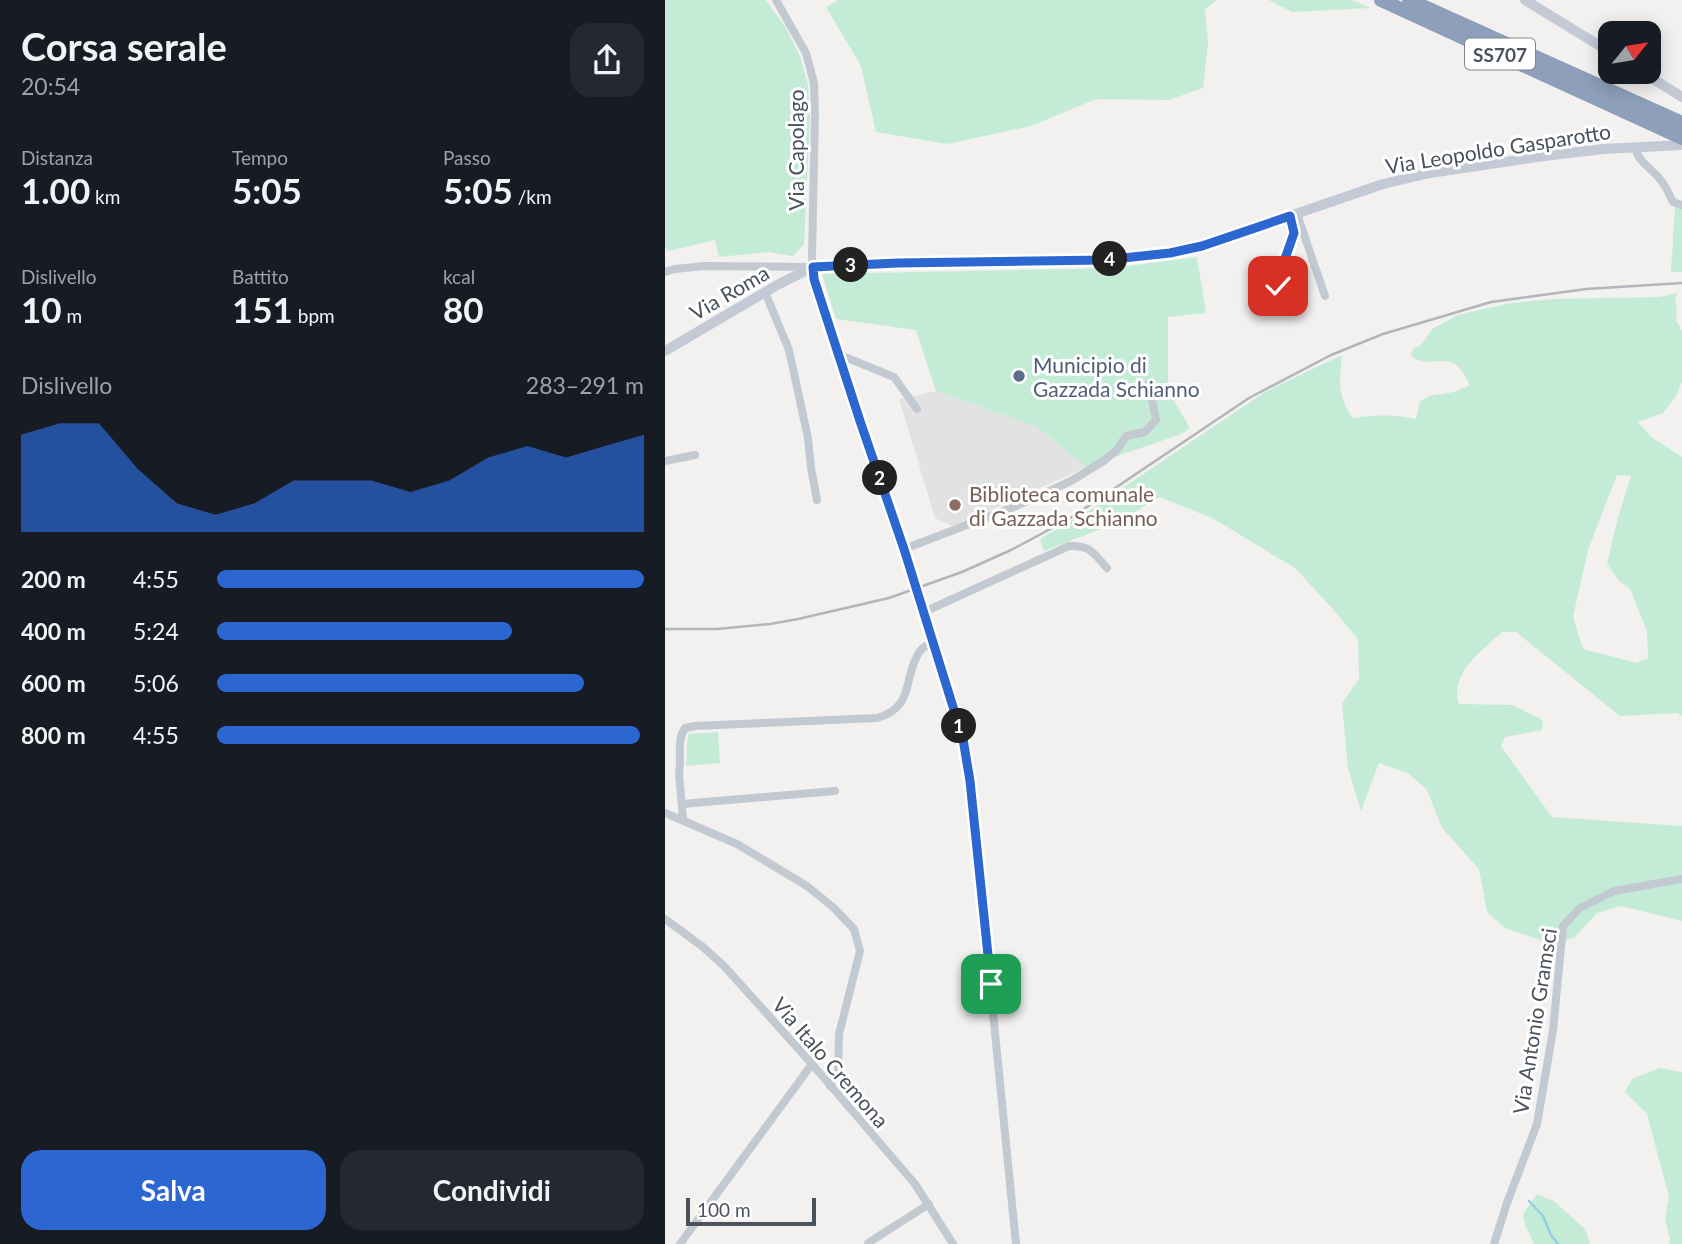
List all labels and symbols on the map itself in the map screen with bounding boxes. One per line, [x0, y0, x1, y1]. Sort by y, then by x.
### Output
north arrow [1598, 21, 1661, 84]
road number: SS707 [1465, 38, 1535, 70]
street label: Via Capolago [783, 89, 808, 211]
street label: Via Leopoldo Gasparotto [1383, 118, 1613, 178]
pin: 4 [1093, 242, 1127, 276]
pin: 3 [833, 247, 869, 282]
pin [1248, 256, 1308, 316]
street label: Via Roma [685, 259, 773, 325]
place label: Municipio di Gazzada Schianno [1033, 352, 1200, 401]
marker: Municipio di Gazzada Schianno [1011, 368, 1027, 384]
pin: 2 [863, 461, 897, 496]
place label: Biblioteca comunale di Gazzada Schianno [969, 481, 1158, 530]
marker: Biblioteca comunale di Gazzada Schianno [947, 497, 963, 513]
pin: 1 [941, 708, 977, 744]
street label: Via Antonio Gramsci [1507, 926, 1561, 1116]
pin [961, 954, 1021, 1014]
street label: Via Italo Cremona [768, 992, 894, 1132]
scale bar [686, 1195, 815, 1227]

